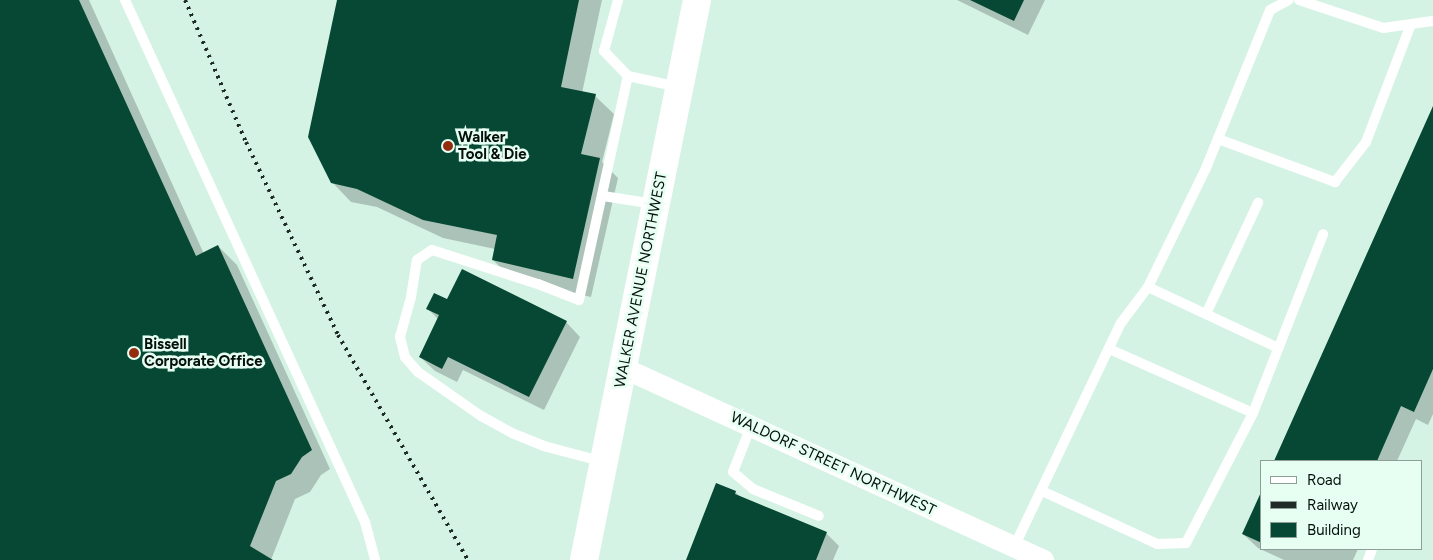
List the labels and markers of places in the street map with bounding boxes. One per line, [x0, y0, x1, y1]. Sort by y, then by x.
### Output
place label: Walker Tool & Die [458, 128, 526, 163]
marker: Walker Tool & Die [442, 140, 454, 152]
place label: Bissell Corporate Office [144, 335, 262, 370]
marker: Bissell Corporate Office [128, 347, 140, 359]

